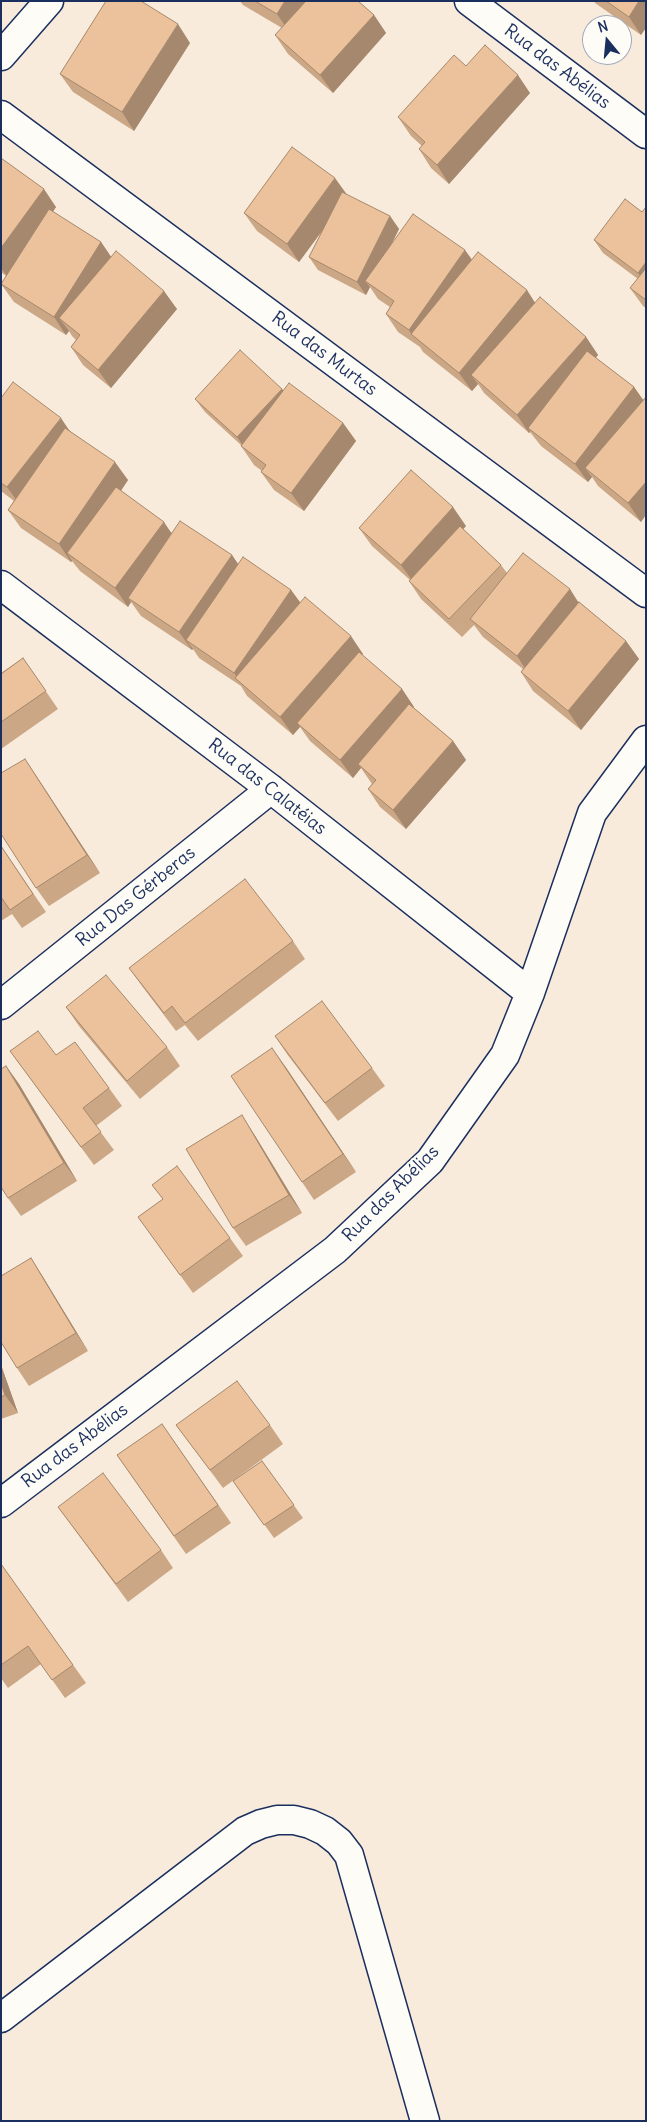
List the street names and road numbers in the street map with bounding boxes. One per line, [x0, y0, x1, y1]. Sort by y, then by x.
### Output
street label: Rua das Abélias [500, 20, 614, 114]
street label: Rua das Murtas [267, 307, 381, 401]
street label: Rua das Calatéias [204, 734, 330, 840]
street label: Rua Das Gérberas [72, 842, 200, 952]
street label: Rua das Abélias [338, 1141, 444, 1247]
street label: Rua das Abélias [18, 1399, 132, 1493]

